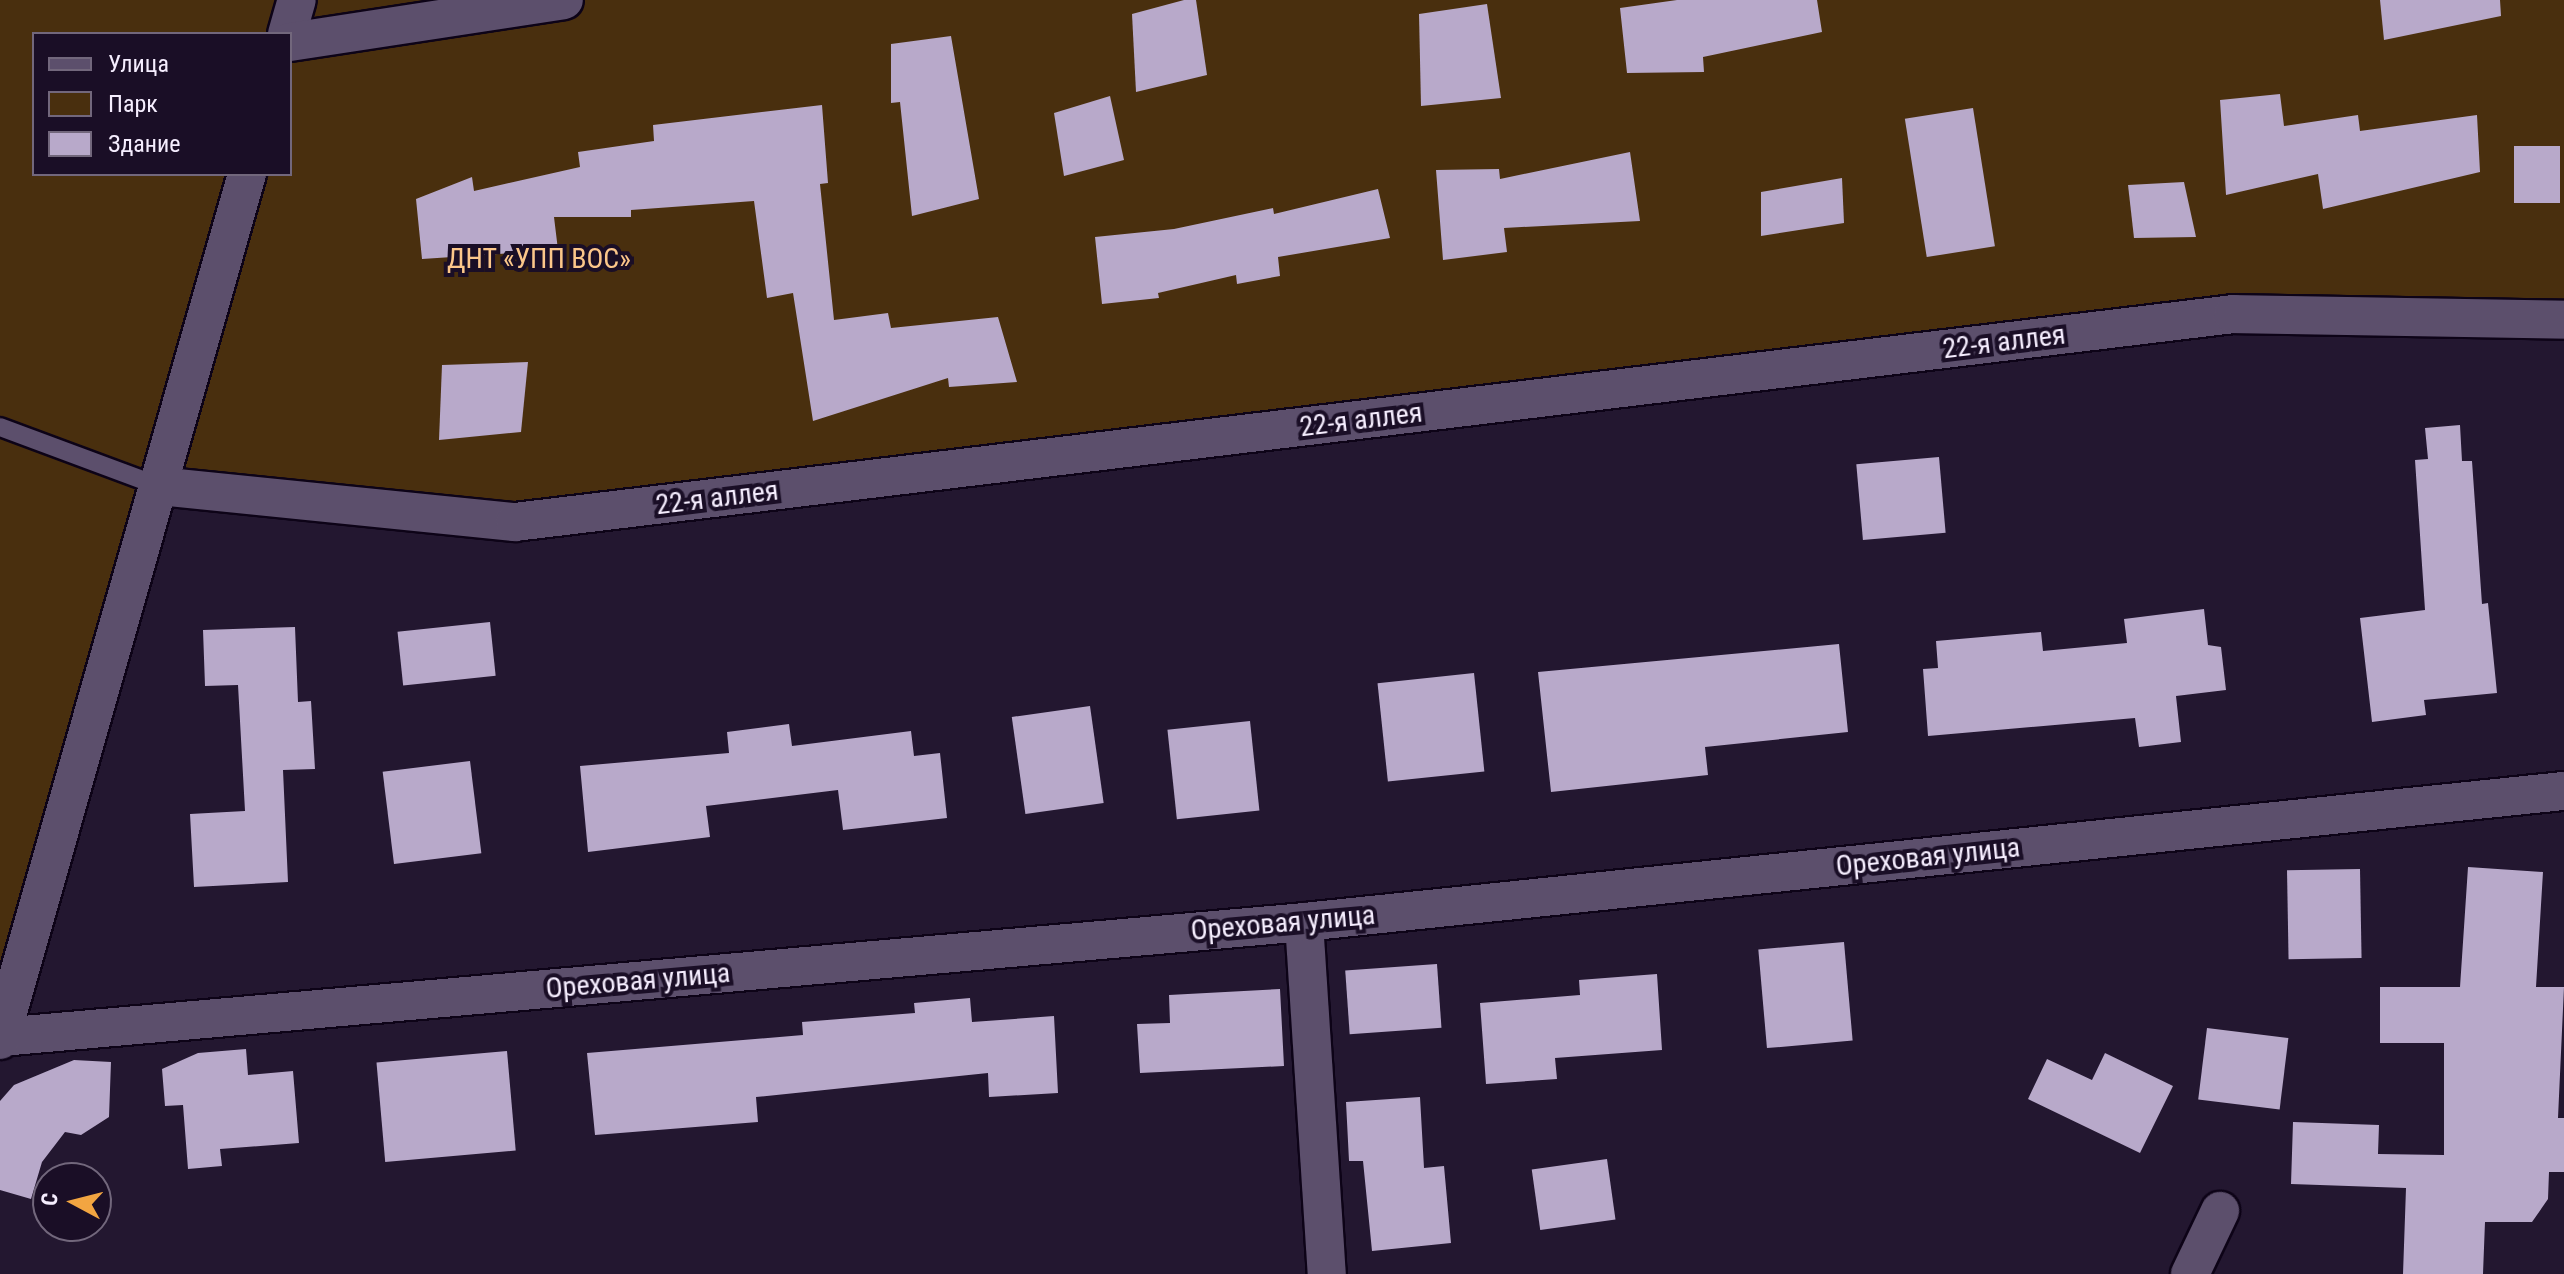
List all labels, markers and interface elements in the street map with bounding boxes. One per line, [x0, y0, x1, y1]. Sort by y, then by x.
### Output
legend [32, 32, 292, 176]
text: Улица [108, 50, 169, 78]
text: Парк [108, 90, 158, 118]
text: Здание [108, 130, 180, 158]
park label: ДНТ «УПП ВОС» [447, 242, 631, 276]
street label: 22-я аллея [1941, 318, 2067, 366]
street label: 22-я аллея [1298, 396, 1424, 444]
street label: 22-я аллея [654, 474, 780, 522]
street label: Ореховая улица [1834, 831, 2022, 883]
street label: Ореховая улица [1189, 898, 1377, 948]
street label: Ореховая улица [544, 956, 732, 1006]
north arrow [32, 1162, 112, 1242]
text: С [36, 1192, 63, 1207]

